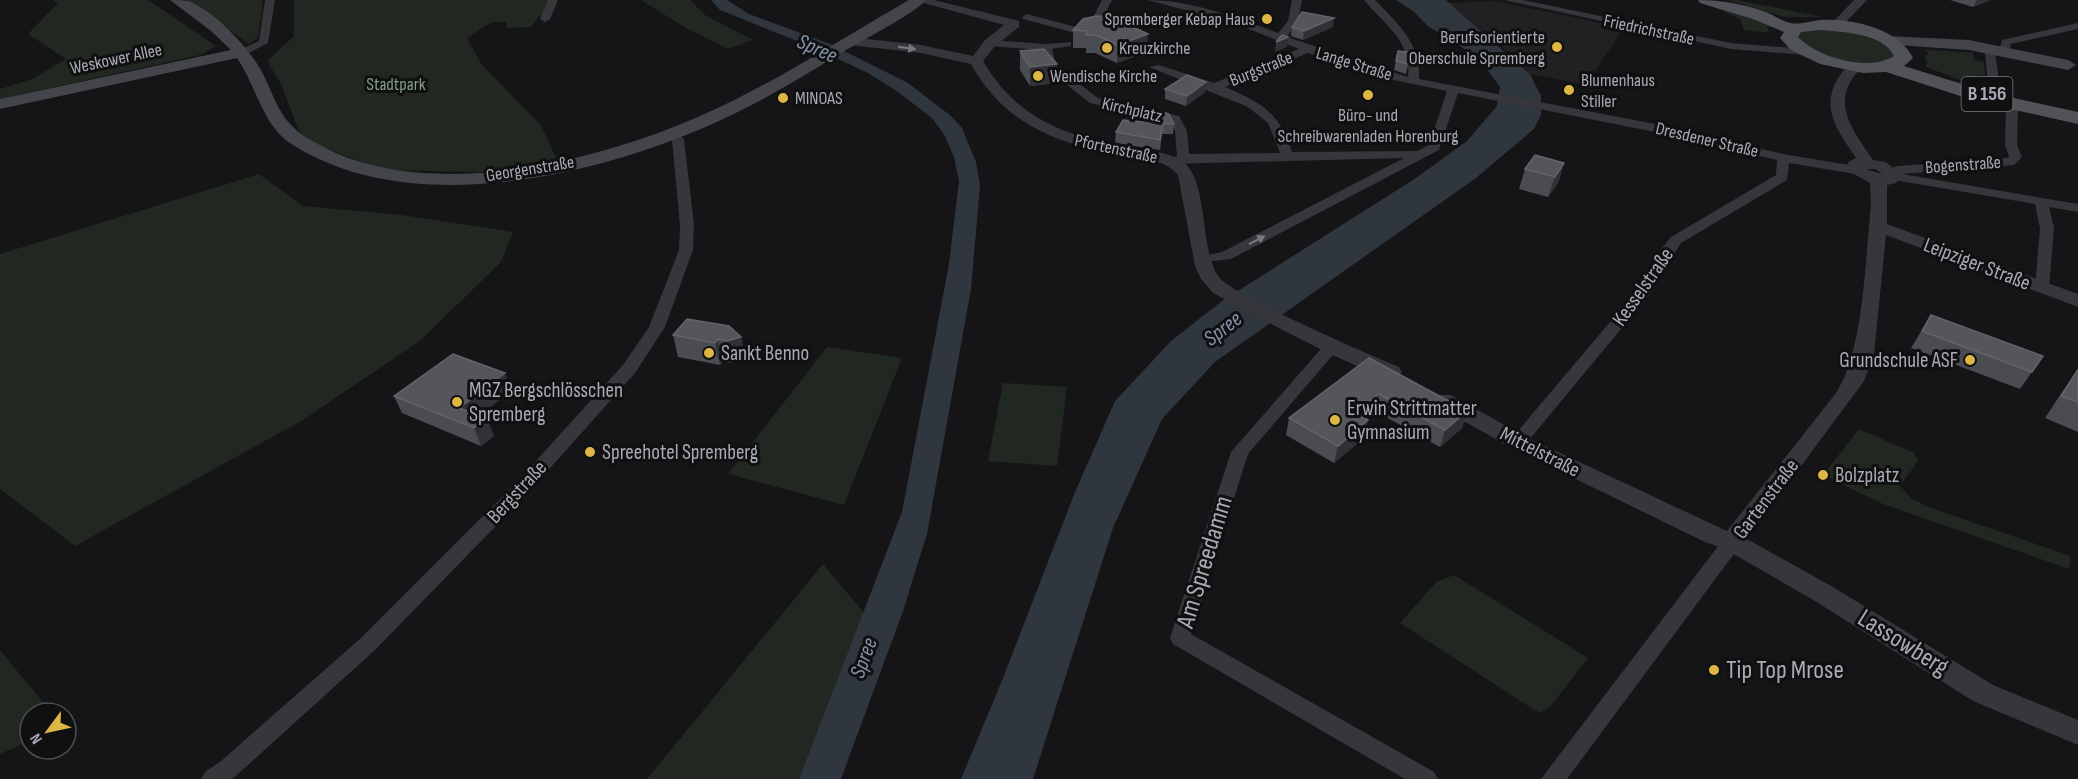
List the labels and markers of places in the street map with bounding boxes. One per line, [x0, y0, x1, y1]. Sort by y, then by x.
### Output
place label: Spremberger Kebap Haus [1105, 9, 1255, 30]
marker: Spremberger Kebap Haus [1260, 12, 1274, 26]
place label: Berufsorientierte Oberschule Spremberg [1409, 27, 1545, 69]
place label: Kreuzkirche [1119, 38, 1190, 59]
marker: Berufsorientierte Oberschule Spremberg [1550, 40, 1564, 54]
marker: Kreuzkirche [1100, 41, 1114, 55]
place label: Wendische Kirche [1050, 66, 1157, 87]
marker: Wendische Kirche [1031, 69, 1045, 83]
place label: Blumenhaus Stiller [1581, 70, 1655, 112]
marker: Blumenhaus Stiller [1562, 83, 1576, 97]
place label: MINOAS [795, 88, 843, 109]
marker: Büro- und Schreibwarenladen Horenburg [1361, 88, 1375, 102]
marker: MINOAS [776, 91, 790, 105]
place label: Büro- und Schreibwarenladen Horenburg [1278, 105, 1458, 147]
place label: Sankt Benno [721, 341, 809, 366]
marker: Sankt Benno [702, 346, 716, 360]
place label: Grundschule ASF [1839, 348, 1958, 373]
marker: Grundschule ASF [1963, 353, 1977, 367]
place label: MGZ Bergschlösschen Spremberg [469, 378, 623, 427]
marker: MGZ Bergschlösschen Spremberg [450, 395, 464, 409]
place label: Erwin Strittmatter Gymnasium [1347, 396, 1477, 445]
marker: Erwin Strittmatter Gymnasium [1328, 413, 1342, 427]
place label: Spreehotel Spremberg [602, 440, 758, 465]
marker: Spreehotel Spremberg [583, 445, 597, 459]
place label: Bolzplatz [1835, 463, 1900, 488]
marker: Bolzplatz [1816, 468, 1830, 482]
place label: Tip Top Mrose [1726, 655, 1844, 686]
marker: Tip Top Mrose [1707, 663, 1721, 677]

